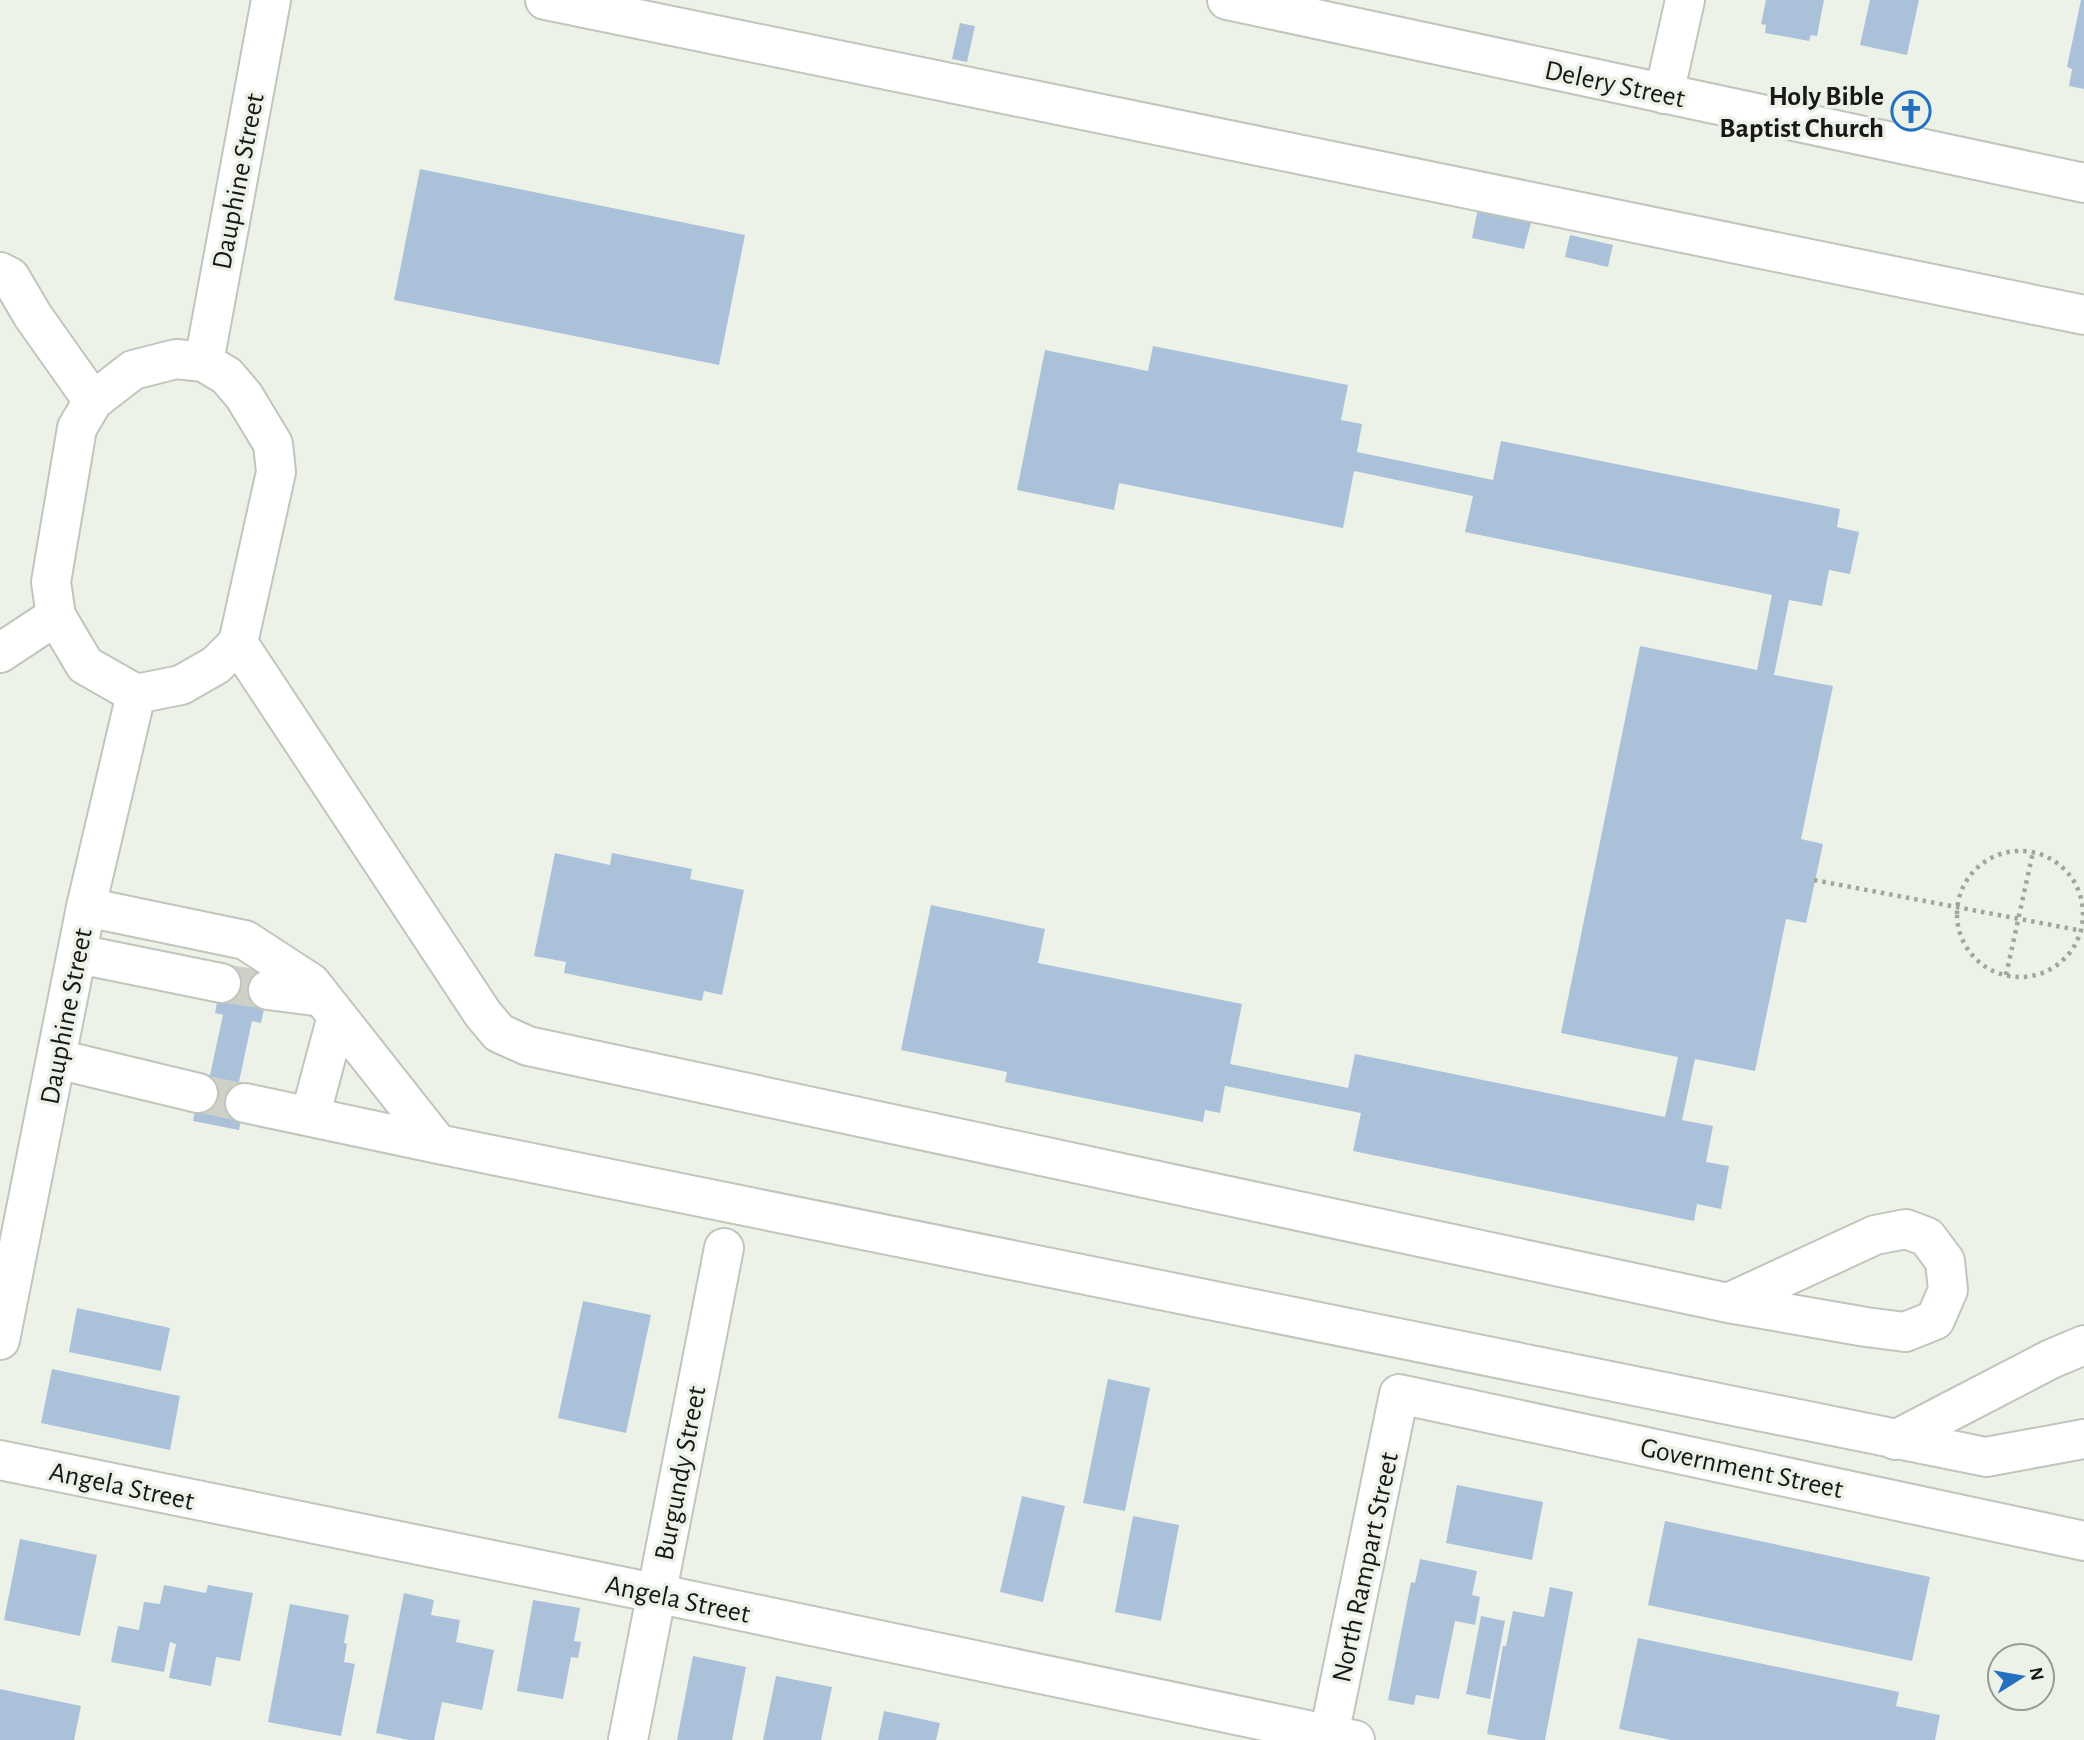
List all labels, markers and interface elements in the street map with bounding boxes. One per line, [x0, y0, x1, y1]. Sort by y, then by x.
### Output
street label: Delery Street [1542, 56, 1687, 113]
place label: Holy Bible Baptist Church [1719, 83, 1884, 143]
church icon: Holy Bible Baptist Church [1890, 90, 1932, 132]
street label: Dauphine Street [208, 91, 270, 272]
street label: Dauphine Street [36, 926, 98, 1107]
street label: Burgundy Street [650, 1384, 712, 1563]
street label: Government Street [1638, 1434, 1845, 1504]
street label: North Rampart Street [1328, 1450, 1404, 1685]
street label: Angela Street [47, 1458, 197, 1516]
street label: Angela Street [603, 1571, 753, 1629]
north arrow [1986, 1642, 2056, 1712]
text: N [2026, 1666, 2047, 1682]

